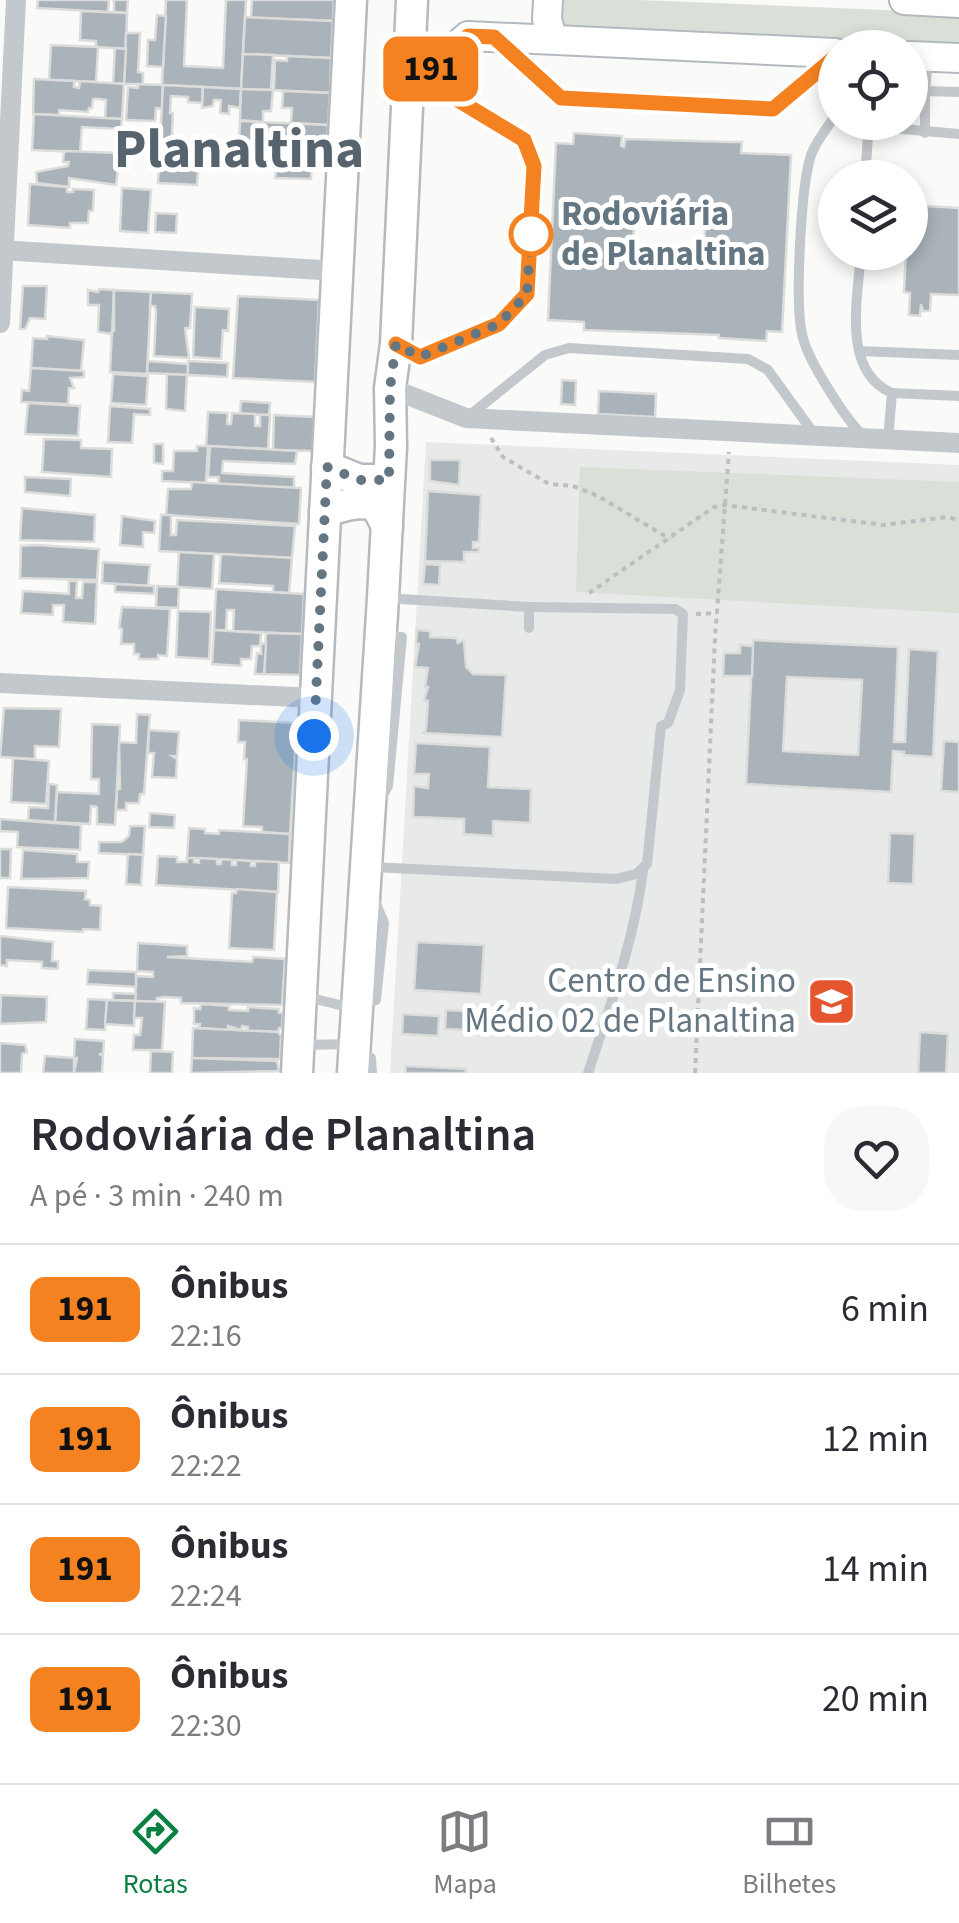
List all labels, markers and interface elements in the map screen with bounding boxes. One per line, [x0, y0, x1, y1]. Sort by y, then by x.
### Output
map controls [818, 30, 928, 270]
button: locate [818, 30, 928, 140]
line badge: 191 [374, 36, 488, 102]
text: 191 [403, 44, 459, 94]
district label: Planaltina [114, 111, 364, 189]
button: layers [818, 160, 928, 270]
place label: Rodoviária de Planaltina [561, 189, 766, 279]
marker: Rodoviária de Planaltina [510, 213, 552, 255]
your location [289, 711, 339, 761]
place label: Centro de Ensino Médio 02 de Planaltina [464, 956, 796, 1046]
school or university icon: Centro de Ensino Médio 02 de Planaltina [805, 975, 857, 1027]
text: Rodoviária de Planaltina [30, 1101, 536, 1169]
button: heart [824, 1106, 929, 1211]
text: A pé · 3 min · 240 m [30, 1173, 284, 1219]
text: Ônibus [170, 1259, 288, 1313]
text: 6 min [841, 1282, 929, 1336]
text: 191 [57, 1284, 113, 1334]
text: 22:16 [170, 1313, 242, 1359]
text: Ônibus [170, 1389, 288, 1443]
text: 12 min [822, 1412, 929, 1466]
text: 191 [57, 1414, 113, 1464]
text: 22:22 [170, 1443, 242, 1489]
text: Ônibus [170, 1519, 288, 1573]
text: 14 min [822, 1542, 929, 1596]
text: 191 [57, 1544, 113, 1594]
text: 22:24 [170, 1573, 242, 1619]
text: Ônibus [170, 1649, 288, 1703]
text: 20 min [822, 1672, 929, 1726]
text: 191 [57, 1674, 113, 1724]
text: 22:30 [170, 1703, 242, 1749]
tab: Rotas [123, 1804, 188, 1904]
tab: Mapa [433, 1804, 497, 1904]
tab: Bilhetes [742, 1804, 836, 1904]

